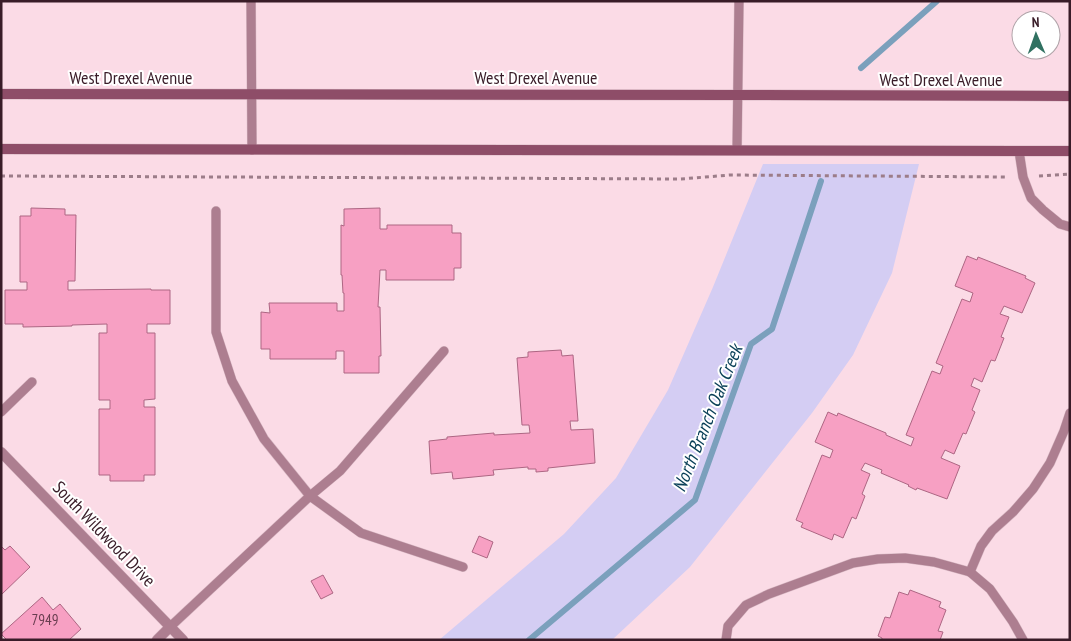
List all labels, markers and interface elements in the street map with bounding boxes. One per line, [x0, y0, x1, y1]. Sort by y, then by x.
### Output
north arrow [1011, 10, 1061, 60]
text: N [1031, 13, 1040, 31]
street label: West Drexel Avenue [70, 66, 192, 89]
street label: West Drexel Avenue [475, 66, 597, 89]
street label: West Drexel Avenue [880, 68, 1002, 91]
water label: North Branch Oak Creek [667, 339, 748, 495]
street label: South Wildwood Drive [48, 476, 161, 591]
house number: 7949 [31, 610, 59, 629]

